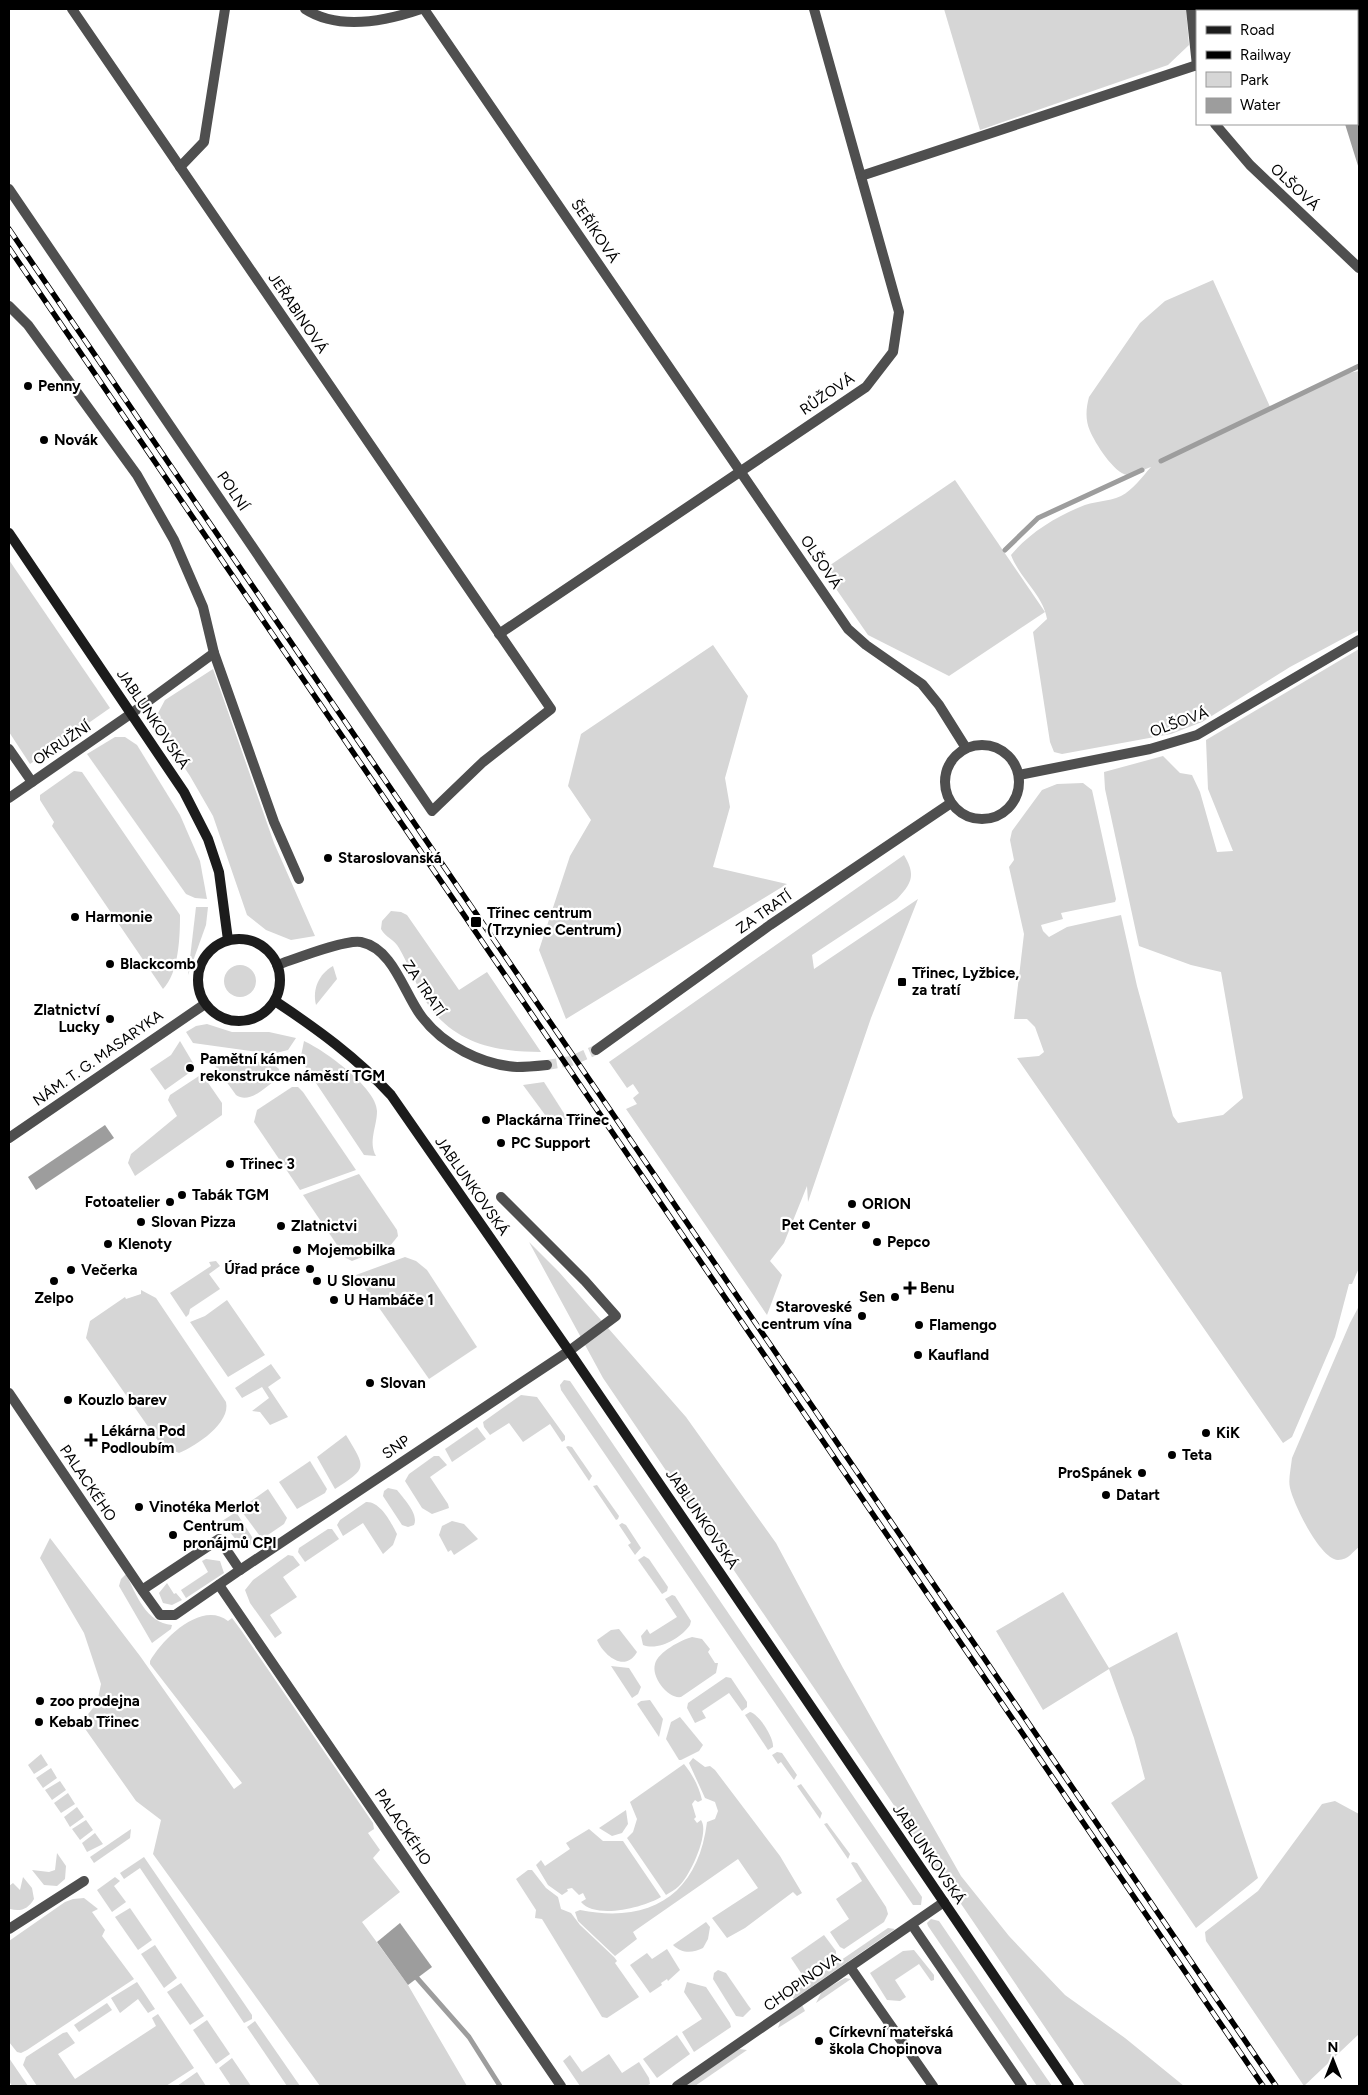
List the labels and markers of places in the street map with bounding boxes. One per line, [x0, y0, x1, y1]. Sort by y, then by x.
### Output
place label: Penny [38, 377, 81, 395]
marker: Penny [22, 380, 34, 392]
place label: Novák [54, 431, 98, 449]
marker: Novák [38, 434, 50, 446]
place label: Staroslovanská [338, 849, 442, 867]
marker: Staroslovanská [322, 852, 334, 864]
place label: Třinec centrum (Trzyniec Centrum) [487, 904, 622, 939]
place label: Harmonie [85, 908, 153, 926]
marker: Harmonie [69, 911, 81, 923]
marker: Třinec centrum (Trzyniec Centrum) [469, 915, 483, 929]
place label: Blackcomb [120, 955, 196, 973]
marker: Blackcomb [104, 958, 116, 970]
place label: Třinec, Lyžbice, za tratí [912, 964, 1019, 999]
marker: Třinec, Lyžbice, za tratí [896, 976, 908, 988]
place label: Zlatnictví Lucky [34, 1001, 101, 1036]
marker: Zlatnictví Lucky [104, 1013, 116, 1025]
place label: Pamětní kámen rekonstrukce náměstí TGM [200, 1050, 385, 1085]
marker: Pamětní kámen rekonstrukce náměstí TGM [184, 1062, 196, 1074]
place label: Plackárna Třinec [496, 1111, 609, 1129]
marker: Plackárna Třinec [480, 1114, 492, 1126]
place label: PC Support [511, 1134, 591, 1152]
marker: PC Support [495, 1137, 507, 1149]
place label: Třinec 3 [240, 1155, 295, 1173]
marker: Třinec 3 [224, 1158, 236, 1170]
place label: Tabák TGM [192, 1186, 269, 1204]
marker: Tabák TGM [176, 1189, 188, 1201]
place label: Fotoatelier [85, 1193, 160, 1211]
place label: ORION [862, 1195, 911, 1213]
marker: Fotoatelier [164, 1196, 176, 1208]
marker: ORION [846, 1198, 858, 1210]
place label: Slovan Pizza [151, 1213, 236, 1231]
marker: Slovan Pizza [135, 1216, 147, 1228]
place label: Pet Center [782, 1216, 856, 1234]
place label: Zlatnictvi [291, 1217, 357, 1235]
marker: Pet Center [860, 1219, 872, 1231]
marker: Zlatnictvi [275, 1220, 287, 1232]
place label: Pepco [887, 1233, 930, 1251]
place label: Klenoty [118, 1235, 172, 1253]
marker: Pepco [871, 1236, 883, 1248]
marker: Klenoty [102, 1238, 114, 1250]
place label: Mojemobilka [307, 1241, 395, 1259]
marker: Mojemobilka [291, 1244, 303, 1256]
place label: Úřad práce [224, 1260, 301, 1278]
place label: Večerka [81, 1261, 137, 1279]
marker: Úřad práce [304, 1263, 316, 1275]
marker: Večerka [65, 1264, 77, 1276]
place label: U Slovanu [327, 1272, 395, 1290]
marker: Zelpo [48, 1275, 60, 1287]
marker: U Slovanu [311, 1275, 323, 1287]
place label: Benu [920, 1279, 955, 1297]
marker: Benu [904, 1282, 916, 1294]
place label: Sen [859, 1288, 885, 1306]
place label: Zelpo [34, 1289, 74, 1307]
place label: U Hambáče 1 [344, 1291, 434, 1309]
marker: Sen [889, 1291, 901, 1303]
marker: U Hambáče 1 [328, 1294, 340, 1306]
place label: Staroveské centrum vína [761, 1298, 853, 1333]
marker: Staroveské centrum vína [856, 1310, 868, 1322]
place label: Flamengo [929, 1316, 997, 1334]
marker: Flamengo [913, 1319, 925, 1331]
place label: Kaufland [928, 1346, 989, 1364]
marker: Kaufland [912, 1349, 924, 1361]
place label: Slovan [380, 1374, 426, 1392]
marker: Slovan [364, 1377, 376, 1389]
place label: Kouzlo barev [78, 1391, 168, 1409]
marker: Kouzlo barev [62, 1394, 74, 1406]
place label: Lékárna Pod Podloubím [101, 1422, 185, 1457]
place label: KiK [1216, 1424, 1240, 1442]
marker: KiK [1200, 1427, 1212, 1439]
marker: Lékárna Pod Podloubím [85, 1434, 97, 1446]
place label: Teta [1182, 1446, 1212, 1464]
marker: Teta [1166, 1449, 1178, 1461]
place label: ProSpánek [1058, 1464, 1132, 1482]
marker: ProSpánek [1136, 1467, 1148, 1479]
place label: Datart [1116, 1486, 1160, 1504]
marker: Datart [1100, 1489, 1112, 1501]
place label: Vinotéka Merlot [149, 1498, 260, 1516]
marker: Vinotéka Merlot [133, 1501, 145, 1513]
place label: Centrum pronájmů CPI [183, 1517, 277, 1552]
marker: Centrum pronájmů CPI [167, 1529, 179, 1541]
place label: zoo prodejna [50, 1692, 140, 1710]
marker: zoo prodejna [34, 1695, 46, 1707]
place label: Kebab Třinec [49, 1713, 139, 1731]
marker: Kebab Třinec [33, 1716, 45, 1728]
place label: Církevní mateřská škola Chopinova [829, 2023, 953, 2058]
marker: Církevní mateřská škola Chopinova [813, 2035, 825, 2047]

